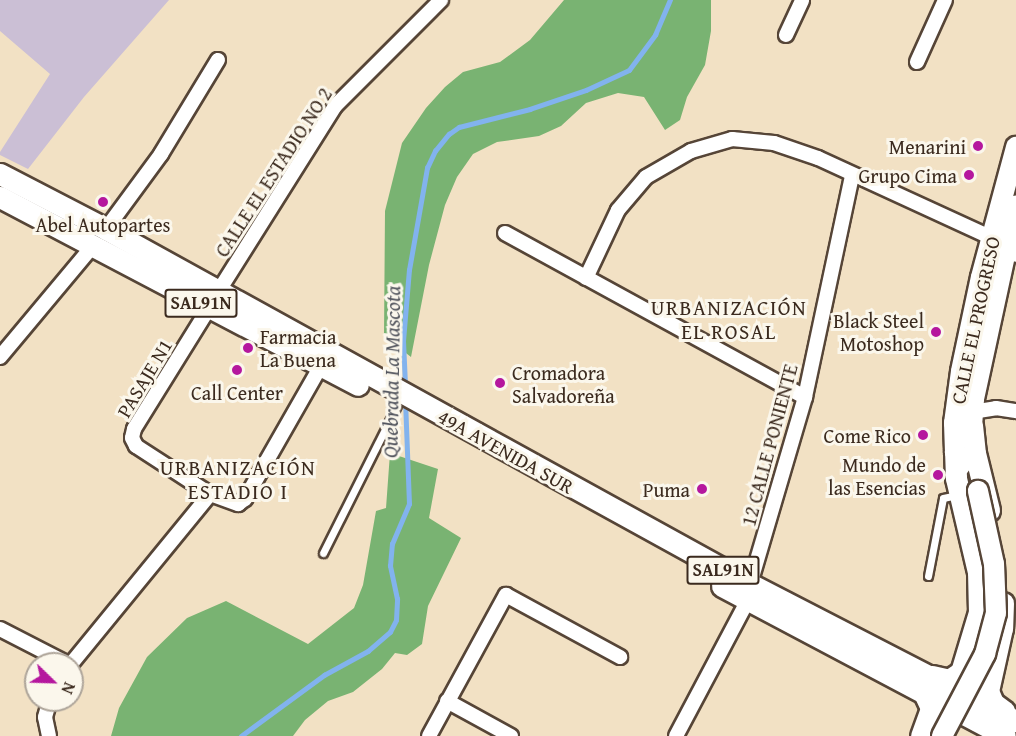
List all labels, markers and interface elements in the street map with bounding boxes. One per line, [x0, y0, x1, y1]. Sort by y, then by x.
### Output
street label: CALLE EL ESTADIO NO 2 [209, 83, 337, 261]
place label: Menarini [889, 134, 966, 158]
marker: Menarini [971, 139, 985, 153]
place label: Grupo Cima [858, 163, 957, 187]
marker: Grupo Cima [962, 168, 976, 182]
marker: Abel Autopartes [96, 195, 110, 209]
place label: Abel Autopartes [36, 212, 170, 236]
street label: CALLE EL PROGRESO [946, 234, 1004, 406]
water label: Quebrada La Mascota [378, 286, 406, 458]
road number: SAL91N [164, 288, 238, 318]
district label: URBANIZACIÓN EL ROSAL [651, 295, 807, 345]
place label: Black Steel Motoshop [833, 308, 924, 355]
place label: Farmacia La Buena [260, 324, 336, 371]
marker: Black Steel Motoshop [929, 325, 943, 339]
street label: PASAJE N1 [111, 334, 177, 422]
marker: Farmacia La Buena [241, 341, 255, 355]
place label: Cromadora Salvadoreña [512, 360, 615, 407]
street label: 12 CALLE PONIENTE [736, 361, 802, 529]
marker: Call Center [230, 363, 244, 377]
marker: Cromadora Salvadoreña [493, 376, 507, 390]
place label: Call Center [191, 380, 283, 404]
street label: 49A AVENIDA SUR [434, 404, 578, 498]
place label: Come Rico [824, 423, 911, 447]
marker: Come Rico [916, 428, 930, 442]
place label: Mundo de las Esencias [828, 452, 926, 499]
district label: URBANIZACIÓN ESTADIO I [160, 455, 316, 505]
marker: Mundo de las Esencias [931, 468, 945, 482]
place label: Puma [643, 477, 690, 501]
marker: Puma [695, 482, 709, 496]
road number: SAL91N [686, 555, 760, 585]
north arrow [24, 652, 84, 712]
text: N [56, 679, 82, 698]

